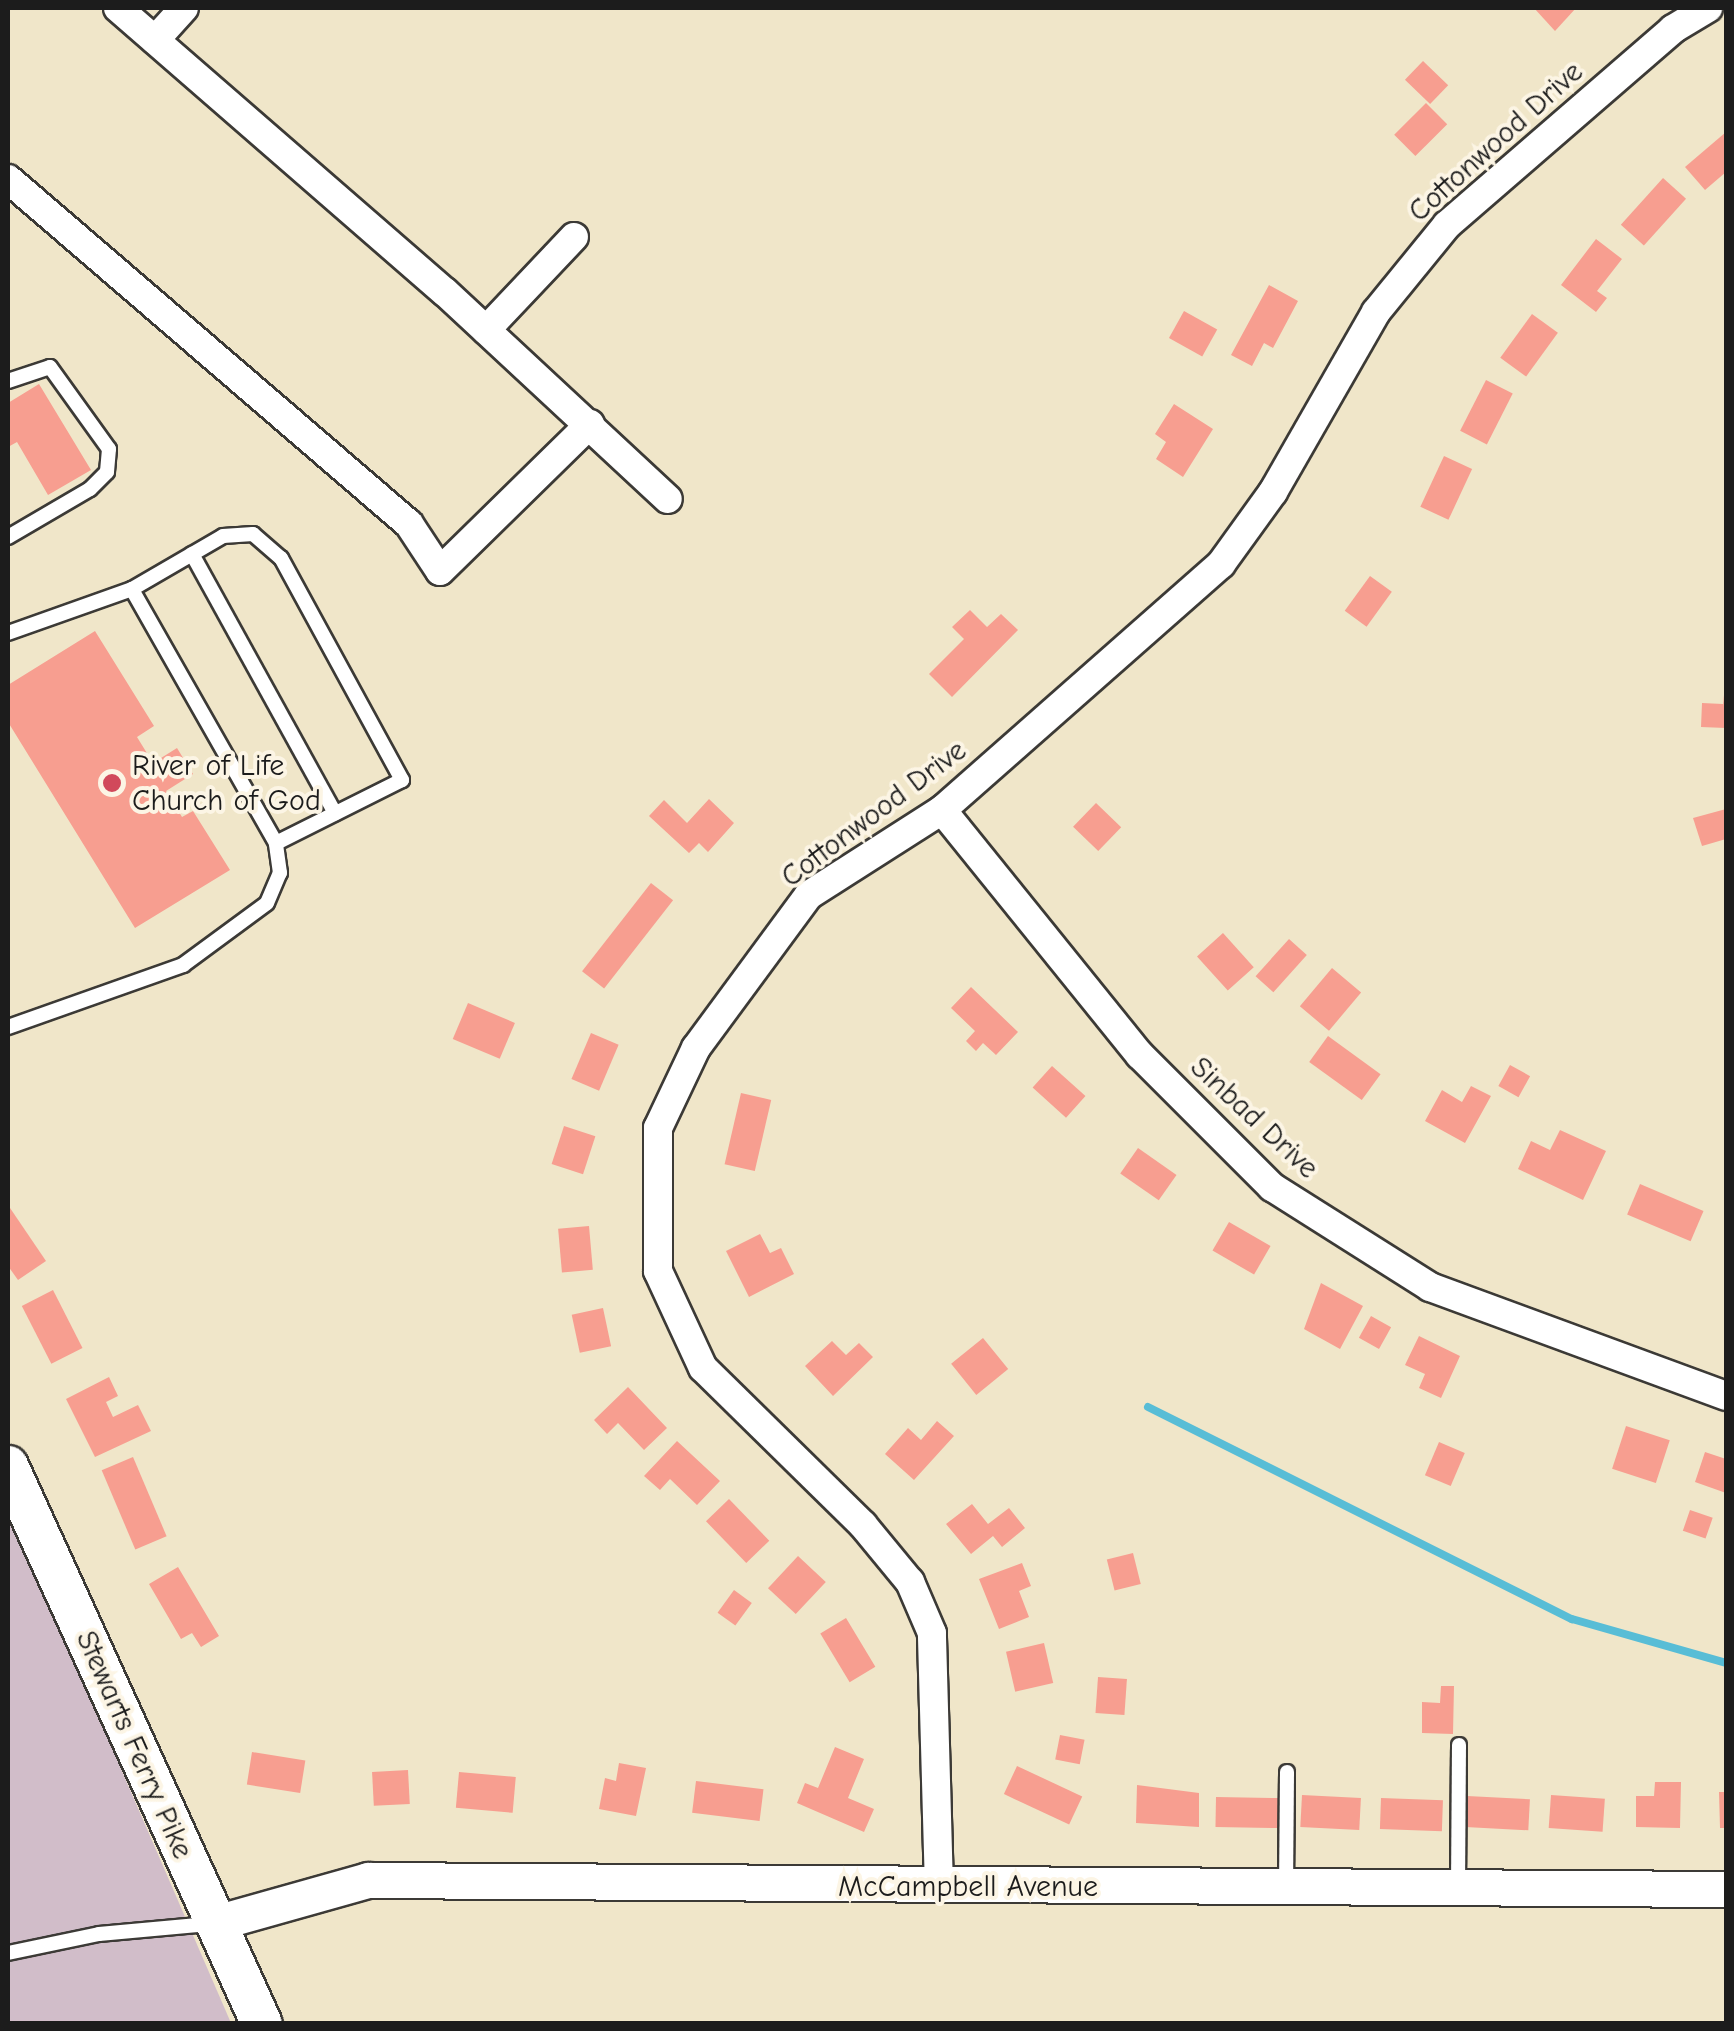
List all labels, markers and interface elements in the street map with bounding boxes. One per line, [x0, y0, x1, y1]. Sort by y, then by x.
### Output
street label: Cottonwood Drive [1401, 54, 1591, 230]
street label: Cottonwood Drive [774, 733, 974, 895]
place label: River of Life Church of God [132, 748, 321, 818]
marker: River of Life Church of God [101, 772, 123, 794]
street label: Sinbad Drive [1182, 1050, 1326, 1186]
street label: Stewarts Ferry Pike [68, 1626, 200, 1864]
street label: McCampbell Avenue [838, 1869, 1098, 1905]

